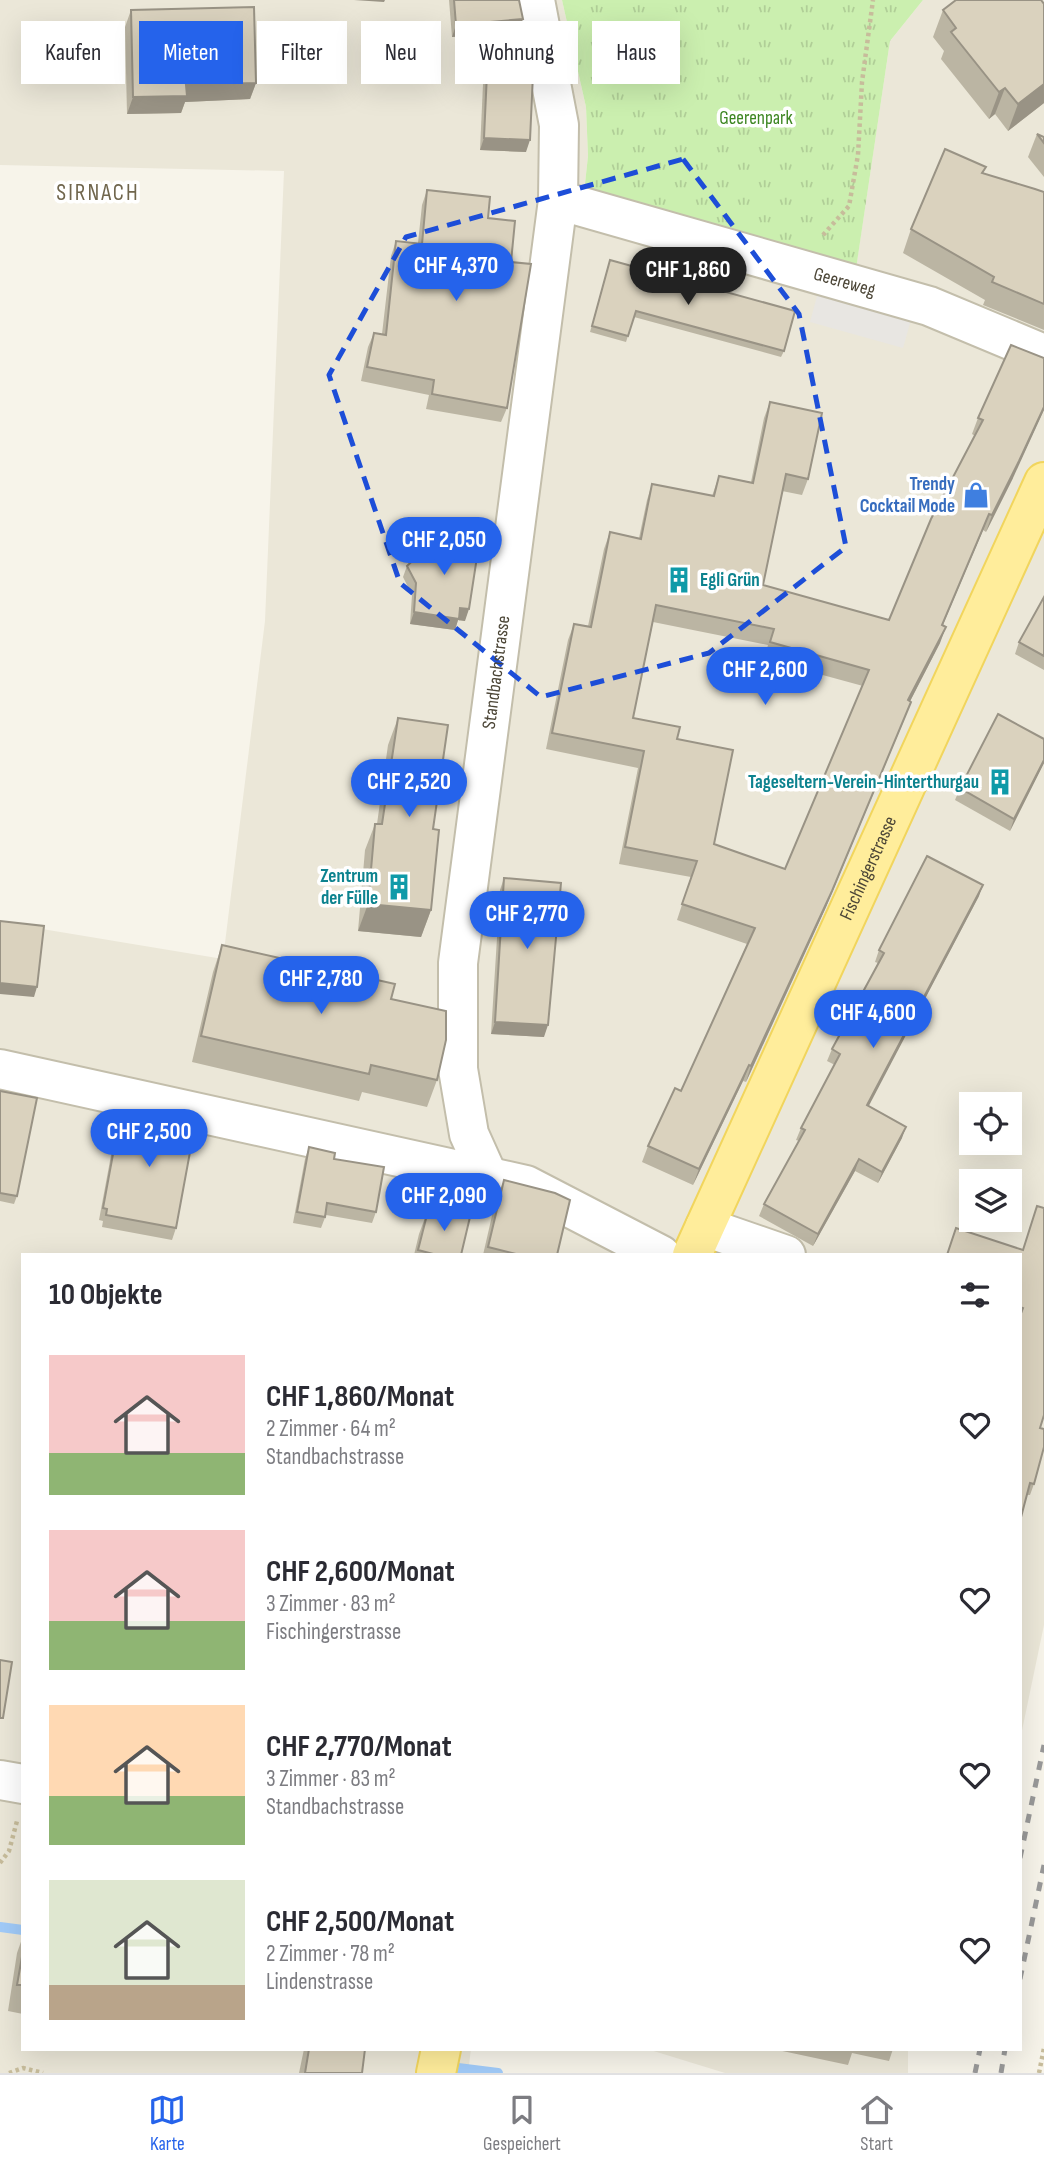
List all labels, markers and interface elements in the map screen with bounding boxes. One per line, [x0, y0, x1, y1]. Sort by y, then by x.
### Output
chip: Kaufen [21, 21, 125, 84]
chip: Mieten [139, 21, 243, 84]
chip: Filter [257, 21, 347, 84]
chip: Neu [361, 21, 441, 84]
chip: Wohnung [455, 21, 578, 84]
chip: Haus [592, 21, 680, 84]
park label: Geerenpark [719, 107, 794, 130]
district label: SIRNACH [56, 179, 140, 207]
pin: CHF 4,370 [376, 244, 536, 303]
pin: CHF 1,860 [608, 247, 768, 307]
text: CHF 4,370 [414, 252, 498, 280]
text: CHF 1,860 [646, 256, 730, 284]
street label: Geereweg [811, 262, 879, 302]
place label: Trendy Cocktail Mode [860, 473, 955, 518]
shop icon: Trendy Cocktail Mode [961, 480, 991, 510]
pin: CHF 2,050 [364, 518, 524, 577]
text: CHF 2,050 [402, 526, 486, 554]
building icon: Egli Grün [664, 565, 694, 595]
place label: Egli Grün [700, 569, 760, 592]
street label: Standbachstrasse [477, 614, 515, 730]
pin: CHF 2,600 [685, 648, 845, 707]
text: CHF 2,600 [722, 656, 808, 684]
pin: CHF 2,520 [329, 760, 489, 819]
building icon: Tageseltern-Verein-Hinterthurgau [985, 767, 1015, 797]
text: CHF 2,520 [367, 768, 451, 796]
place label: Tageseltern-Verein-Hinterthurgau [748, 771, 979, 794]
street label: Fischingerstrasse [834, 813, 902, 924]
place label: Zentrum der Fülle [320, 865, 378, 910]
building icon: Zentrum der Fülle [384, 872, 414, 902]
pin: CHF 2,770 [447, 892, 607, 951]
text: CHF 2,770 [486, 900, 568, 928]
pin: CHF 2,780 [241, 956, 401, 1016]
text: CHF 2,780 [279, 965, 363, 993]
pin: CHF 4,600 [793, 990, 953, 1050]
text: CHF 4,600 [830, 999, 916, 1027]
map controls [959, 1092, 1022, 1232]
button: locate [959, 1092, 1022, 1155]
pin: CHF 2,500 [69, 1110, 229, 1169]
text: CHF 2,500 [107, 1118, 191, 1146]
button: layers [959, 1169, 1022, 1232]
pin: CHF 2,090 [364, 1174, 524, 1233]
text: CHF 2,090 [401, 1182, 487, 1210]
icon: filters [956, 1276, 994, 1314]
text: 10 Objekte [49, 1277, 162, 1313]
text: CHF 1,860/Monat [266, 1379, 454, 1415]
icon: home [105, 1383, 189, 1467]
icon: heart [956, 1406, 994, 1444]
text: 2 Zimmer · 64 m² [266, 1415, 396, 1443]
text: Standbachstrasse [266, 1443, 404, 1471]
text: CHF 2,600/Monat [266, 1554, 455, 1590]
icon: home [105, 1558, 189, 1642]
icon: heart [956, 1581, 994, 1619]
text: 3 Zimmer · 83 m² [266, 1590, 396, 1618]
text: Fischingerstrasse [266, 1618, 401, 1646]
text: CHF 2,770/Monat [266, 1729, 452, 1765]
icon: home [105, 1733, 189, 1817]
icon: heart [956, 1756, 994, 1794]
text: 3 Zimmer · 83 m² [266, 1765, 396, 1793]
text: Standbachstrasse [266, 1793, 404, 1821]
text: CHF 2,500/Monat [266, 1904, 454, 1940]
icon: home [105, 1908, 189, 1992]
icon: heart [956, 1931, 994, 1969]
text: 2 Zimmer · 78 m² [266, 1940, 395, 1968]
text: Lindenstrasse [266, 1968, 373, 1996]
tab: Karte [148, 2091, 186, 2156]
tab: Gespeichert [483, 2091, 561, 2156]
tab: Start [858, 2091, 896, 2156]

